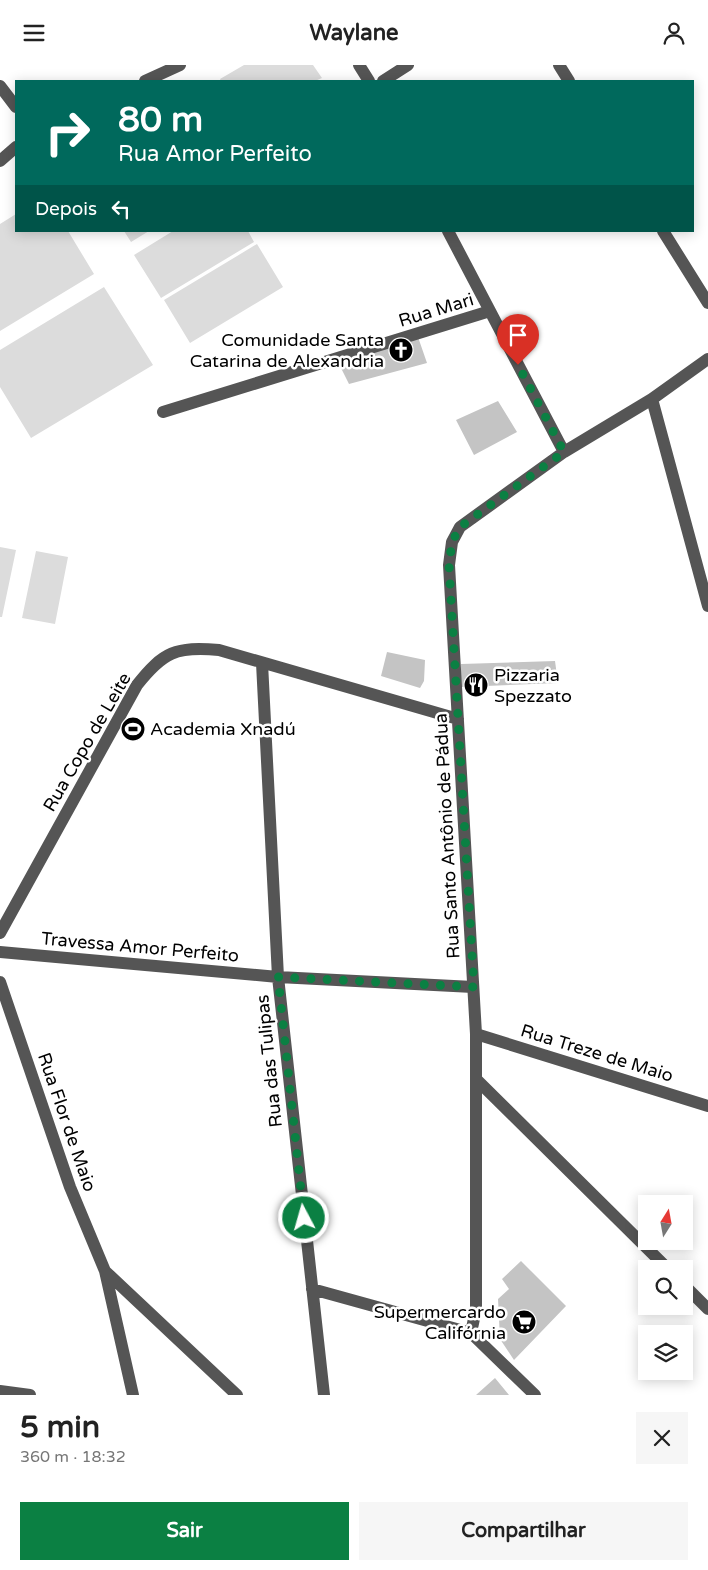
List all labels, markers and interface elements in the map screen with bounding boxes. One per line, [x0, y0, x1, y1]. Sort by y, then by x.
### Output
icon: menu [20, 19, 48, 47]
icon: person [660, 19, 688, 47]
text: Waylane [309, 20, 399, 46]
text: 80 m [118, 99, 203, 141]
icon: right [35, 100, 100, 165]
text: Rua Amor Perfeito [118, 141, 312, 167]
icon: left [107, 195, 135, 223]
text: Depois [35, 198, 97, 220]
street label: Rua Mari [396, 288, 476, 332]
pin [497, 314, 539, 365]
icon: arrive [504, 321, 532, 349]
place label: Comunidade Santa Catarina de Alexandria [190, 329, 384, 372]
church icon: Comunidade Santa Catarina de Alexandria [388, 337, 414, 363]
place label: Pizzaria Spezzato [494, 664, 572, 707]
street label: Rua Copo de Leite [38, 669, 136, 815]
restaurant icon: Pizzaria Spezzato [463, 672, 489, 698]
street label: Rua Santo Antônio de Pádua [430, 713, 464, 959]
sports icon: Academia Xnadú [120, 716, 146, 742]
place label: Academia Xnadú [150, 718, 296, 740]
street label: Travessa Amor Perfeito [40, 927, 240, 967]
street label: Rua das Tulipas [251, 994, 287, 1128]
street label: Rua Treze de Maio [518, 1019, 676, 1087]
street label: Rua Flor de Maio [33, 1050, 101, 1194]
position arrow [277, 1191, 329, 1243]
north arrow [638, 1195, 692, 1250]
map controls [638, 1195, 693, 1380]
button: search [638, 1260, 693, 1315]
place label: Supermercardo Califórnia [374, 1301, 506, 1344]
supermarket icon: Supermercardo Califórnia [511, 1309, 537, 1335]
button: layers [638, 1325, 693, 1380]
text: 5 min [20, 1409, 100, 1446]
button: close [636, 1412, 688, 1464]
text: 360 m · 18:32 [20, 1447, 126, 1467]
button: Sair [20, 1502, 349, 1560]
button: Compartilhar [359, 1502, 688, 1560]

